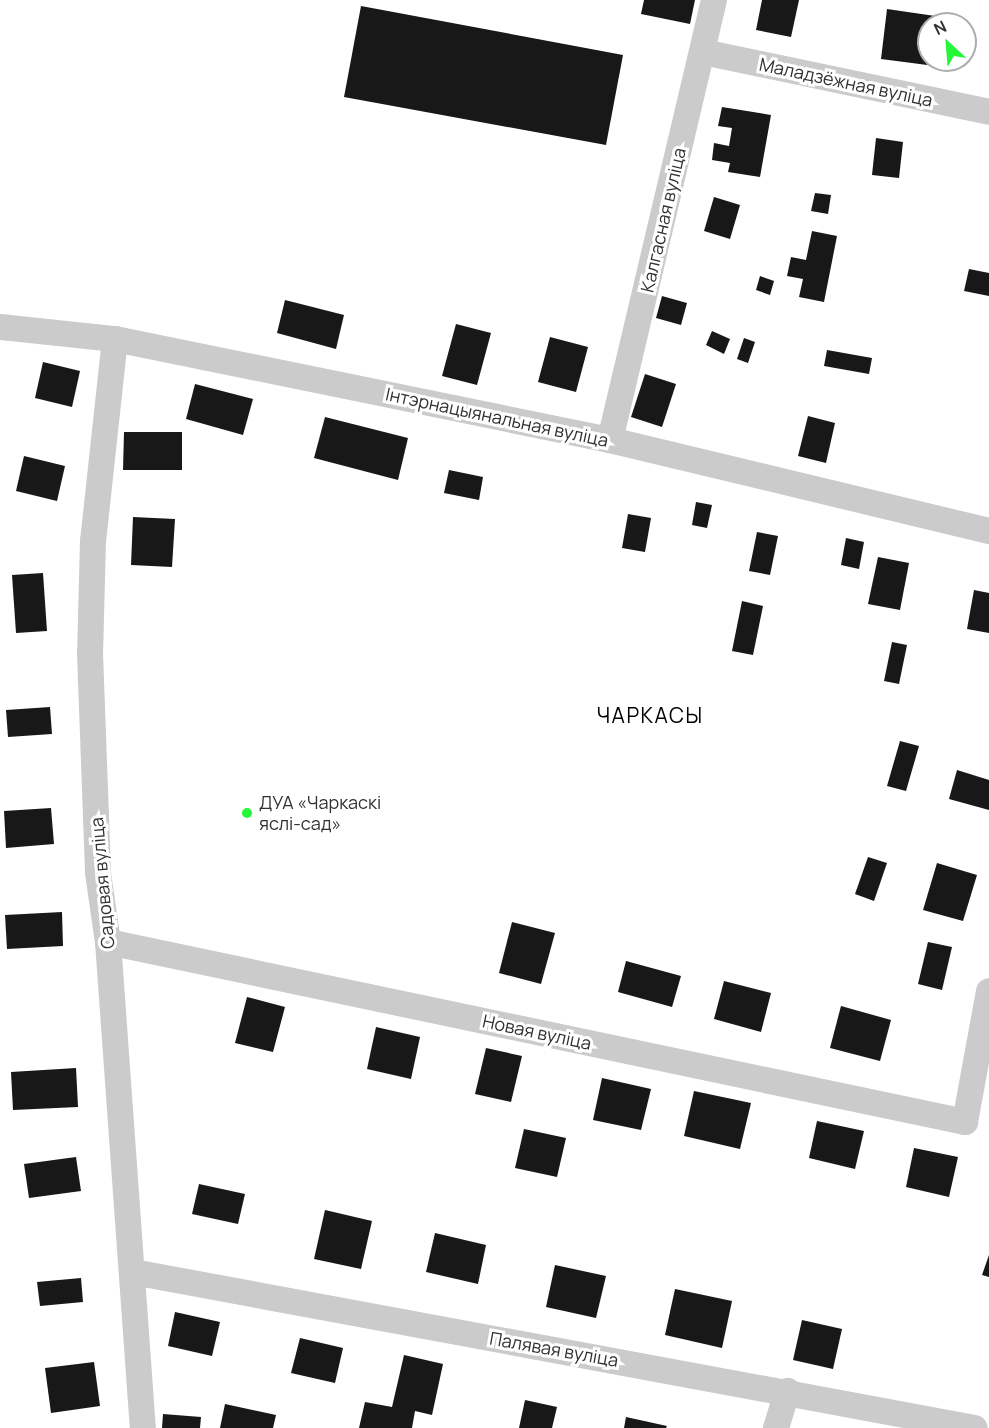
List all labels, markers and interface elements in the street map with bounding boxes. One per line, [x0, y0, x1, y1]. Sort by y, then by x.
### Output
north arrow [917, 12, 977, 72]
text: N [930, 15, 950, 40]
street label: Маладзёжная вуліца [757, 53, 935, 111]
street label: Калгасная вуліца [636, 146, 690, 294]
street label: Інтэрнацыянальная вуліца [384, 383, 610, 451]
district label: ЧАРКАСЫ [597, 702, 703, 728]
place label: ДУА «Чаркаскі яслі-сад» [259, 792, 381, 834]
marker: ДУА «Чаркаскі яслі-сад» [240, 806, 254, 820]
street label: Садовая вуліца [85, 816, 119, 950]
street label: Новая вуліца [481, 1010, 593, 1054]
street label: Палявая вуліца [488, 1327, 620, 1371]

